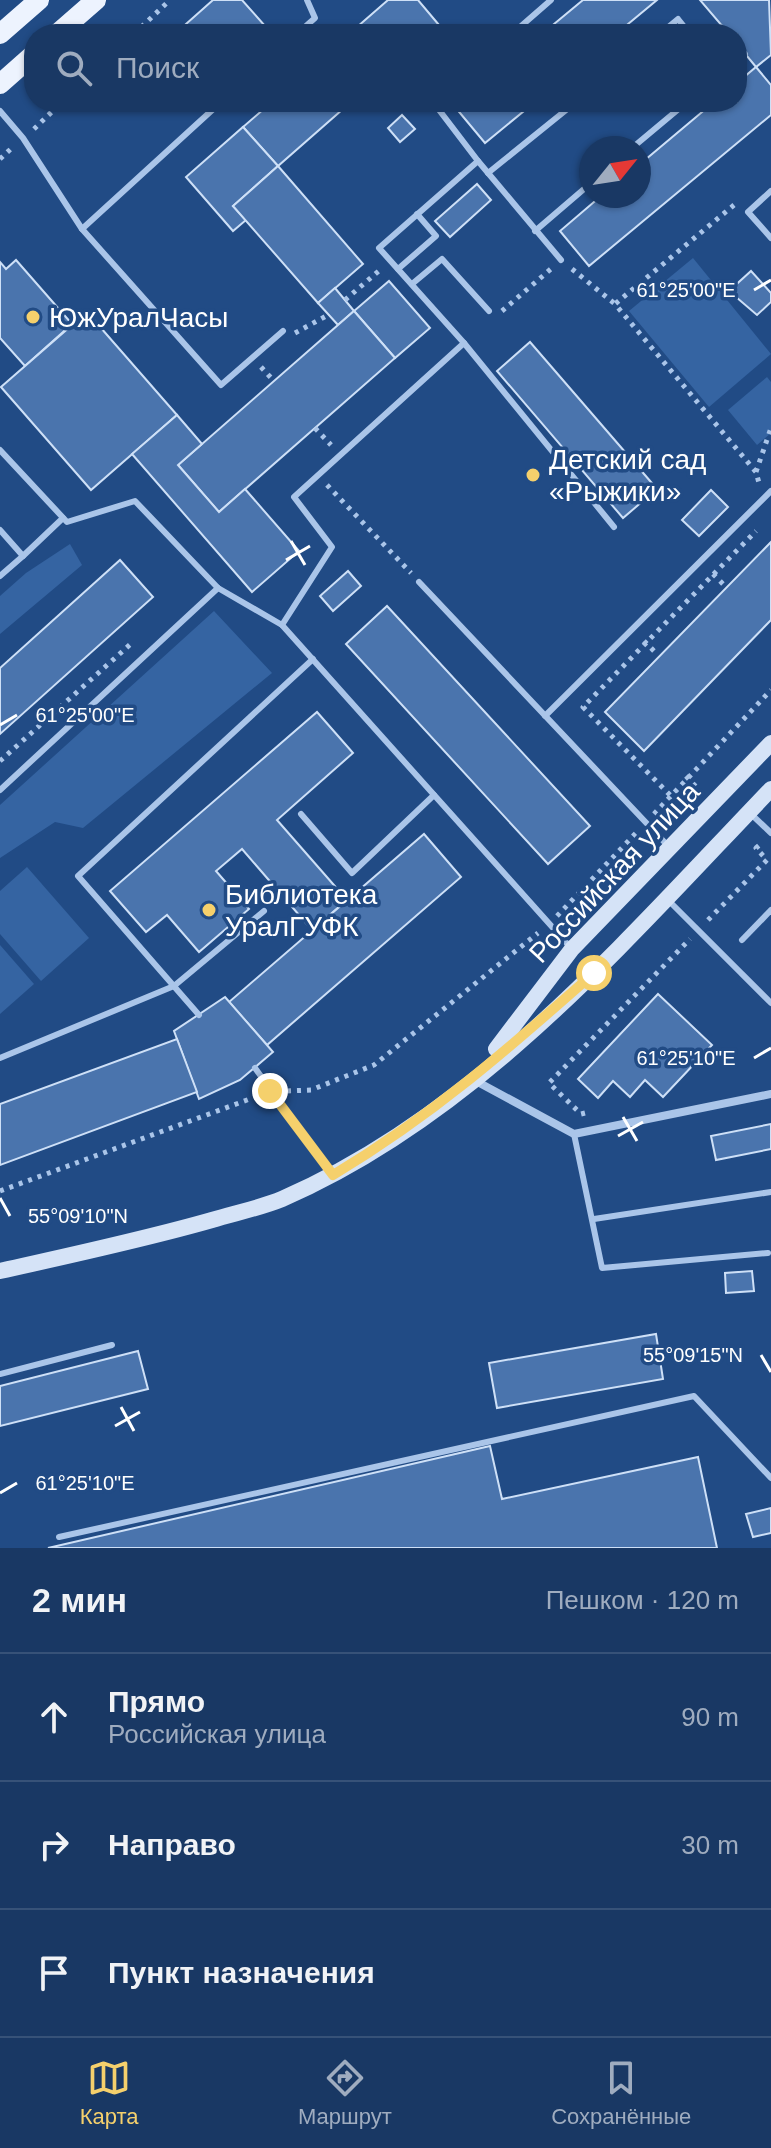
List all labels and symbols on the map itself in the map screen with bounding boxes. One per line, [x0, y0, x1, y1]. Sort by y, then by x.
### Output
north arrow [579, 136, 651, 208]
text: 61°25'00"E [637, 279, 736, 301]
place label: ЮжУралЧасы [49, 302, 228, 333]
marker: ЮжУралЧасы [24, 308, 42, 326]
place label: Детский сад «Рыжики» [549, 444, 706, 507]
marker: Детский сад «Рыжики» [524, 466, 542, 484]
text: 61°25'00"E [36, 704, 135, 726]
street label: Российская улица [523, 776, 706, 969]
place label: Библиотека УралГУФК [225, 879, 378, 942]
marker: Библиотека УралГУФК [200, 901, 218, 919]
route start [576, 955, 612, 991]
text: 61°25'10"E [637, 1047, 736, 1069]
route end [252, 1073, 288, 1109]
text: 55°09'10"N [28, 1205, 128, 1227]
text: 55°09'15"N [643, 1344, 743, 1366]
text: 61°25'10"E [36, 1472, 135, 1494]

